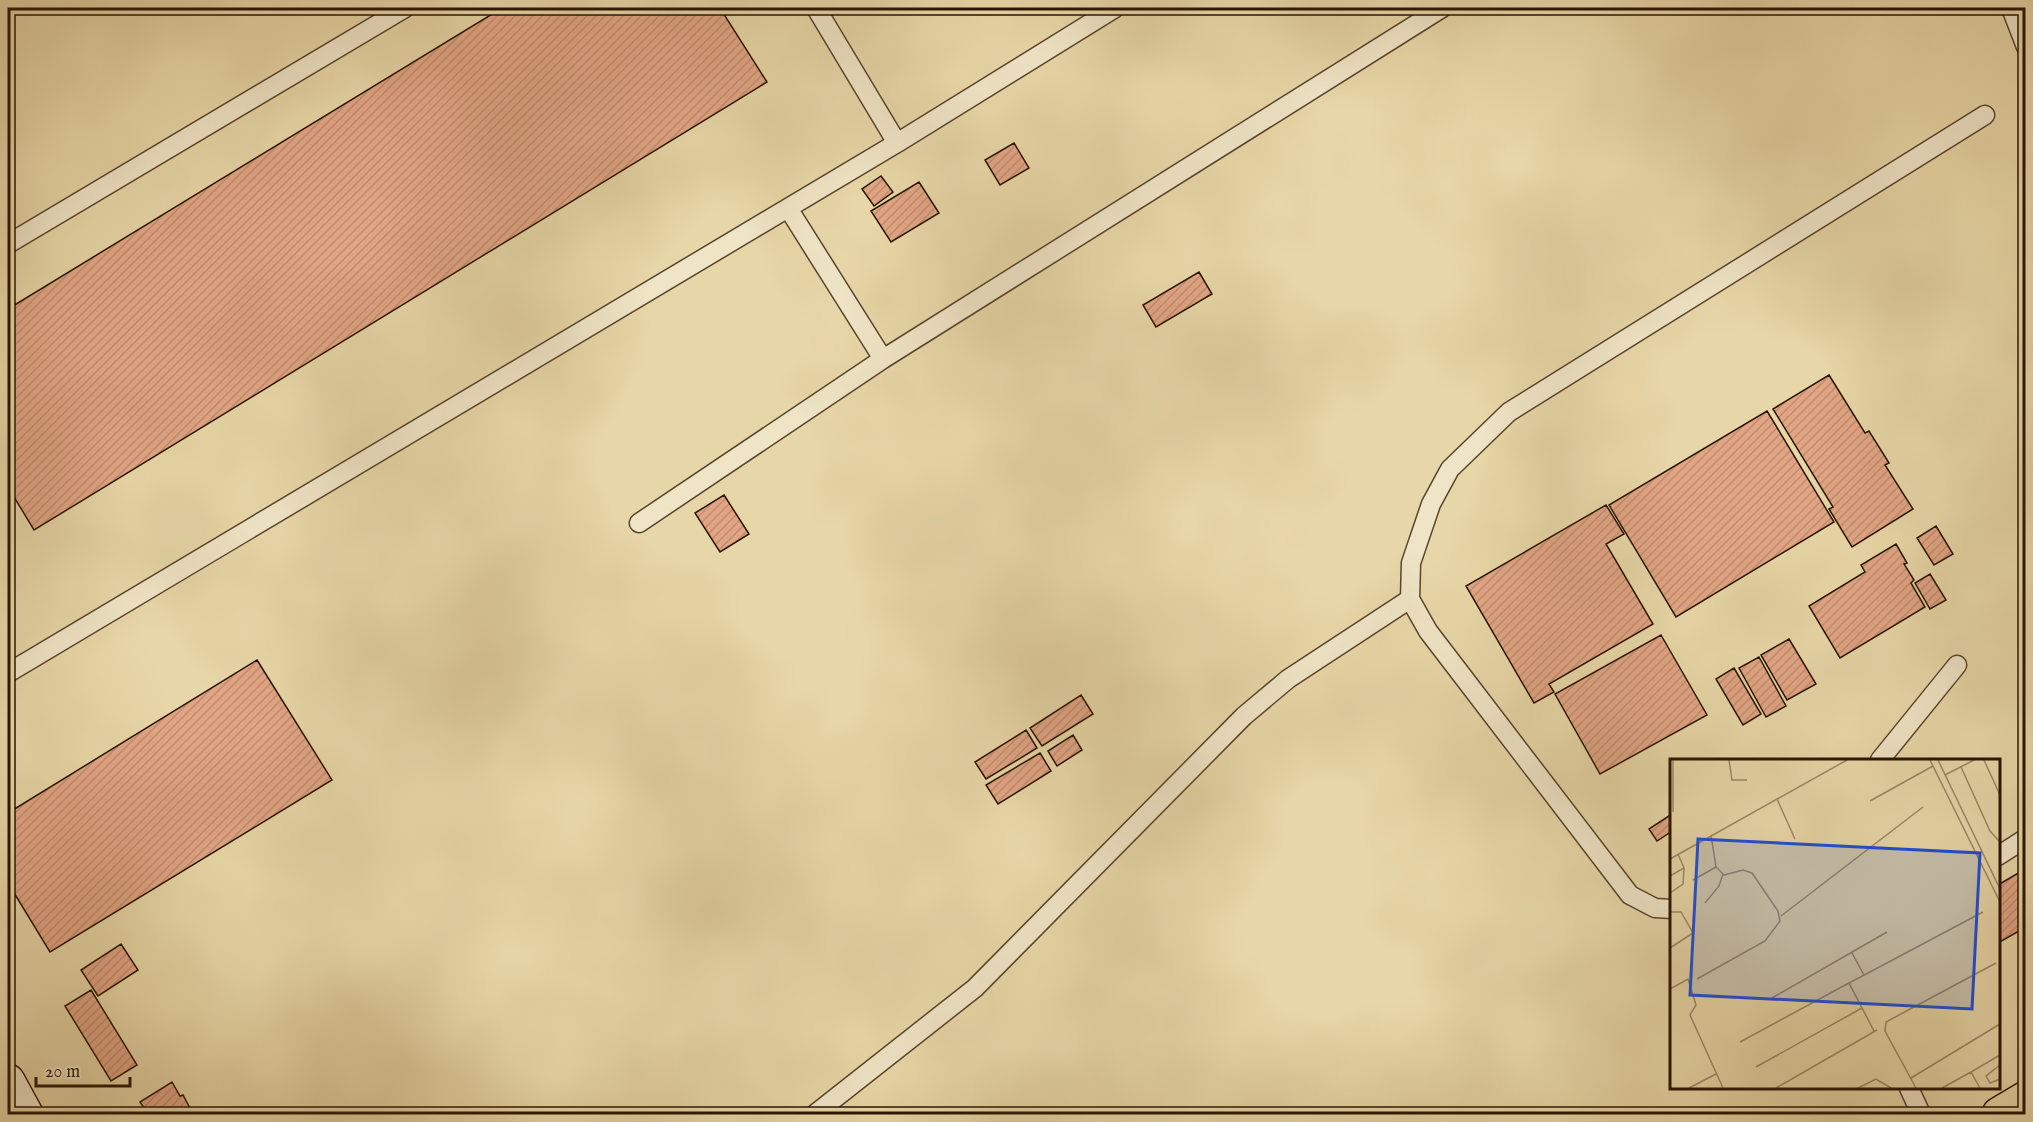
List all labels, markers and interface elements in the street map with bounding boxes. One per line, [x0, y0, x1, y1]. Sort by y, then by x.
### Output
inset map [1670, 759, 2000, 1089]
scale bar [36, 1050, 130, 1088]
text: 20 m [45, 1061, 80, 1084]

